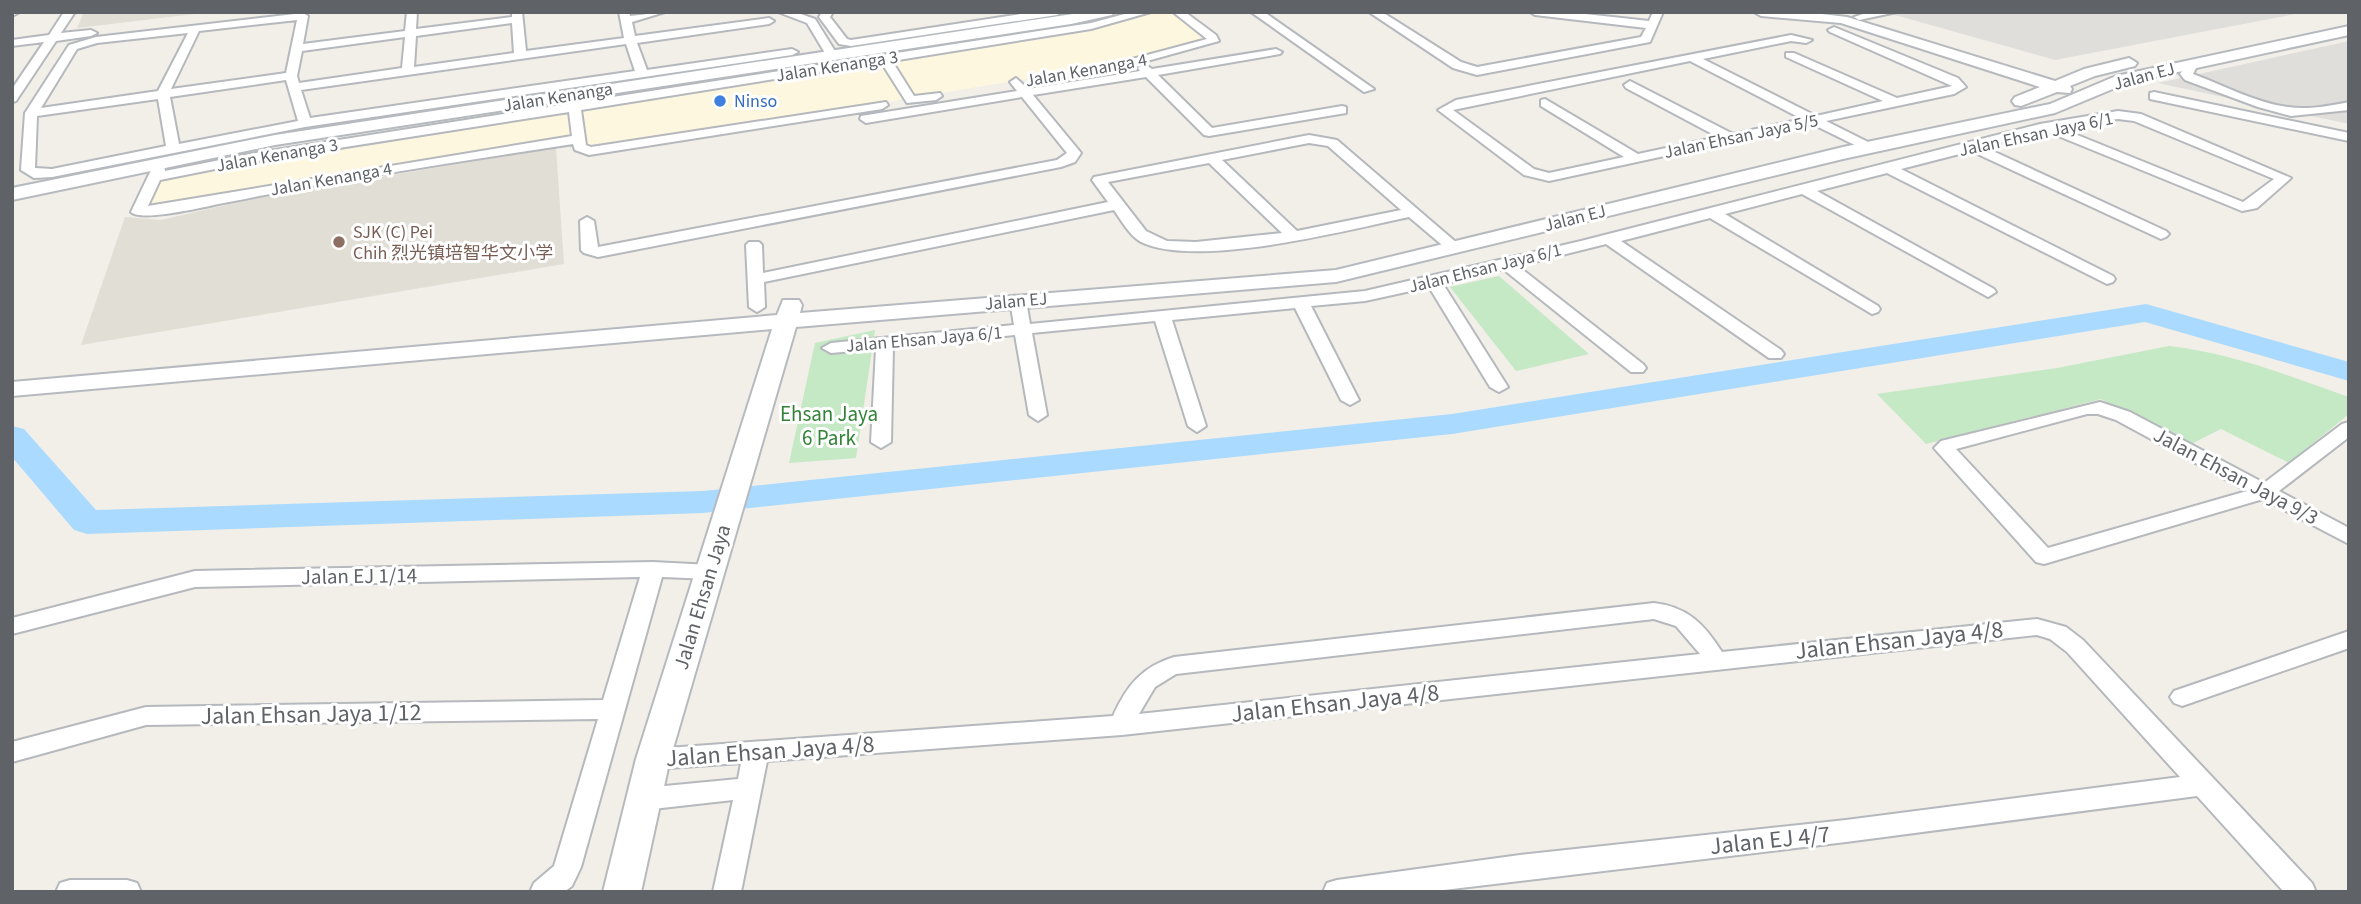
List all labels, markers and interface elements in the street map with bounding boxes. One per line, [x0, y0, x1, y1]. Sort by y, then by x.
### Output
street label: Jalan Kenanga 3 [774, 45, 900, 88]
street label: Jalan Kenanga 4 [1023, 47, 1149, 93]
street label: Jalan EJ [2111, 56, 2178, 97]
street label: Jalan Kenanga [501, 76, 615, 118]
place label: Ninso [734, 89, 777, 114]
marker: Ninso [712, 93, 728, 109]
street label: Jalan Ehsan Jaya 6/1 [1957, 106, 2115, 163]
street label: Jalan Ehsan Jaya 5/5 [1662, 108, 1820, 165]
street label: Jalan Kenanga 3 [214, 132, 340, 178]
street label: Jalan Kenanga 4 [268, 156, 394, 202]
street label: Jalan EJ [1542, 199, 1609, 238]
place label: SJK (C) Pei Chih 烈光镇培智华文小学 [353, 220, 553, 266]
marker: SJK (C) Pei Chih 烈光镇培智华文小学 [331, 234, 347, 250]
street label: Jalan Ehsan Jaya 6/1 [1406, 237, 1564, 300]
street label: Jalan EJ [984, 286, 1048, 317]
street label: Jalan Ehsan Jaya 6/1 [845, 320, 1003, 359]
park label: Ehsan Jaya 6 Park [780, 399, 878, 453]
street label: Jalan Ehsan Jaya 9/3 [2148, 420, 2324, 532]
street label: Jalan Ehsan Jaya [666, 521, 738, 673]
street label: Jalan EJ 1/14 [301, 560, 417, 592]
street label: Jalan Ehsan Jaya 4/8 [1793, 612, 2005, 669]
street label: Jalan Ehsan Jaya 4/8 [1229, 675, 1441, 732]
street label: Jalan Ehsan Jaya 1/12 [200, 695, 422, 734]
street label: Jalan Ehsan Jaya 4/8 [665, 727, 876, 776]
street label: Jalan EJ 4/7 [1708, 817, 1832, 864]

